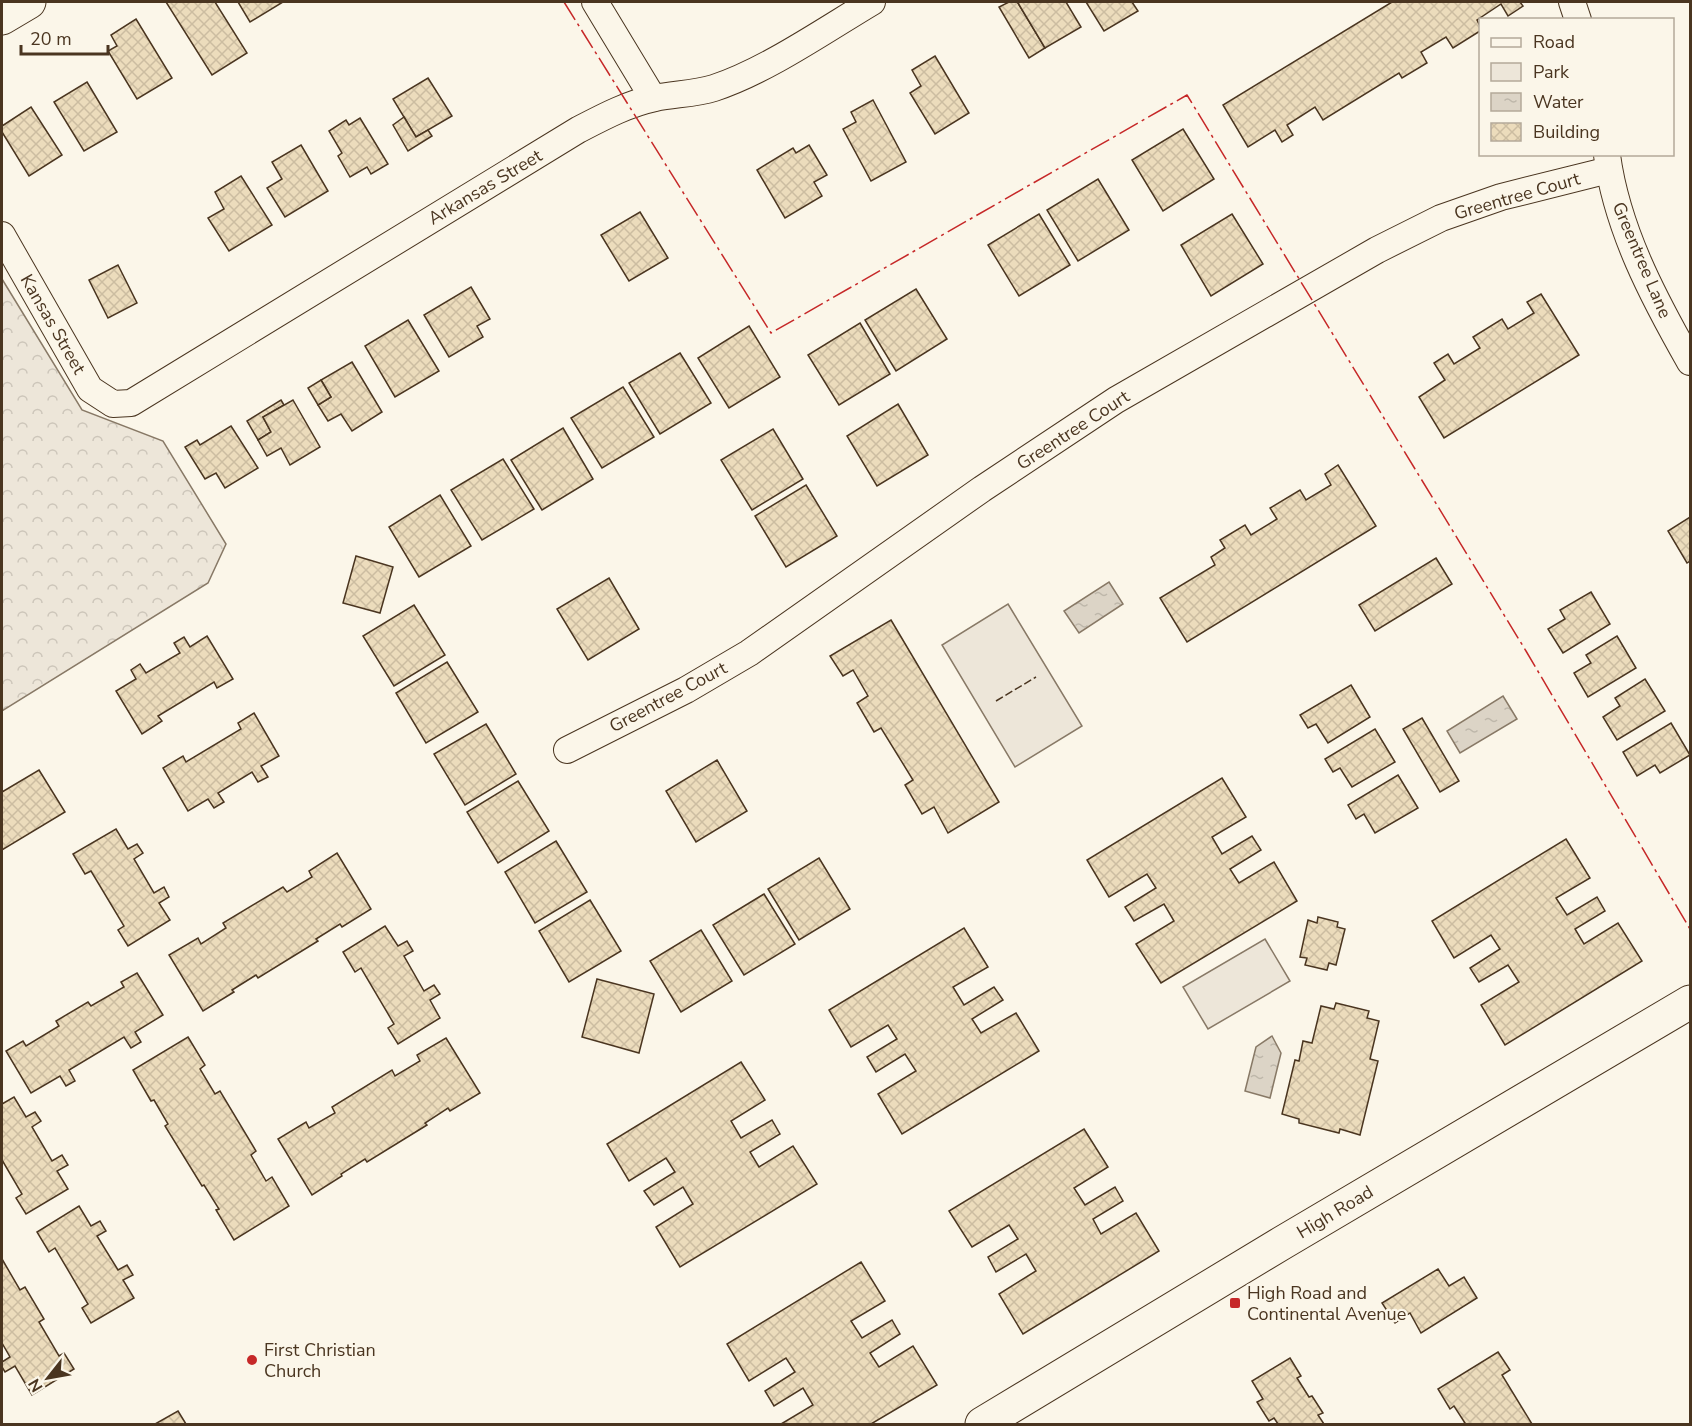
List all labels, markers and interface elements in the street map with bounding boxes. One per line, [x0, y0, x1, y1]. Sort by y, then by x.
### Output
scale bar [21, 18, 108, 56]
legend [1479, 18, 1674, 156]
text: 20 m [30, 27, 72, 51]
text: Road [1533, 30, 1575, 54]
text: Park [1533, 60, 1570, 84]
text: Water [1533, 90, 1584, 114]
text: Building [1533, 120, 1600, 144]
street label: Arkansas Street [424, 143, 547, 230]
street label: Greentree Court [1451, 166, 1583, 225]
street label: Greentree Lane [1607, 198, 1677, 322]
street label: Kansas Street [15, 270, 92, 379]
street label: Greentree Court [1012, 384, 1135, 475]
street label: Greentree Court [605, 656, 732, 738]
street label: High Road [1292, 1180, 1378, 1244]
place label: High Road and Continental Avenue [1247, 1281, 1406, 1326]
marker: High Road and Continental Avenue [1228, 1296, 1242, 1310]
place label: First Christian Church [264, 1338, 376, 1383]
north arrow [18, 1348, 78, 1408]
marker: First Christian Church [245, 1353, 259, 1367]
text: N [23, 1374, 49, 1396]

